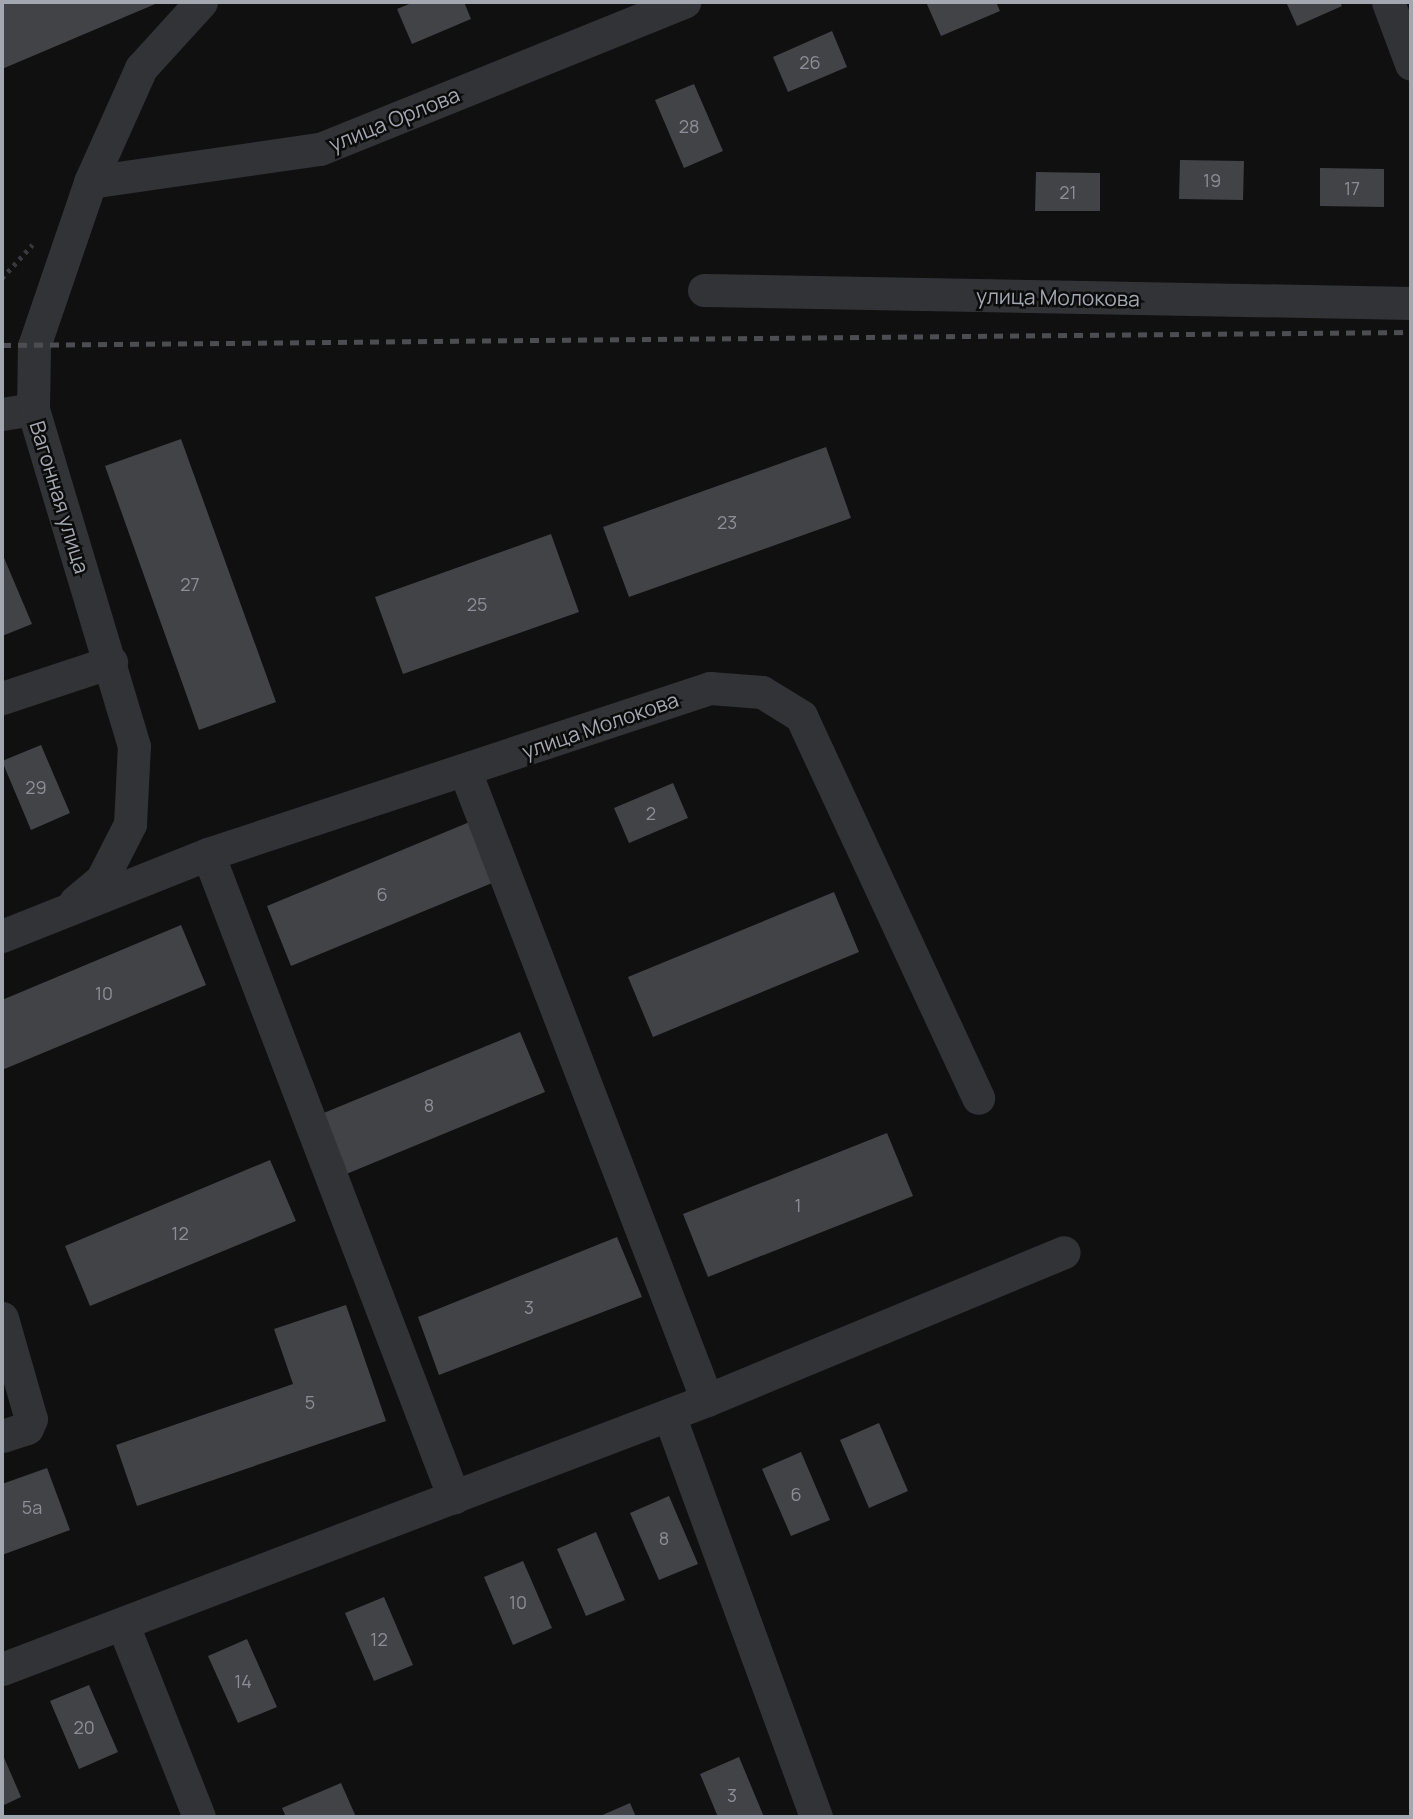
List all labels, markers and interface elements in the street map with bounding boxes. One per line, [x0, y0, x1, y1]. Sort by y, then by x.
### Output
house number: 26 [799, 51, 821, 73]
street label: улица Орлова [325, 81, 463, 157]
house number: 28 [679, 115, 699, 137]
house number: 19 [1203, 169, 1221, 191]
house number: 17 [1344, 177, 1360, 199]
house number: 21 [1059, 181, 1077, 203]
street label: улица Молокова [976, 283, 1140, 311]
street label: Вагонная улица [25, 418, 95, 576]
house number: 23 [717, 511, 737, 533]
house number: 27 [180, 573, 200, 595]
house number: 25 [467, 593, 487, 615]
street label: улица Молокова [519, 686, 681, 764]
house number: 29 [25, 776, 47, 798]
house number: 2 [646, 802, 656, 824]
house number: 6 [376, 883, 388, 905]
house number: 10 [95, 982, 113, 1004]
house number: 8 [424, 1094, 434, 1116]
house number: 1 [794, 1194, 802, 1216]
house number: 12 [171, 1222, 189, 1244]
house number: 3 [524, 1296, 534, 1318]
house number: 5 [305, 1391, 315, 1413]
house number: 6 [790, 1483, 802, 1505]
house number: 5а [22, 1496, 42, 1518]
house number: 8 [659, 1527, 669, 1549]
house number: 10 [509, 1591, 527, 1613]
house number: 12 [370, 1628, 388, 1650]
house number: 14 [234, 1670, 252, 1692]
house number: 20 [73, 1716, 95, 1738]
house number: 3 [727, 1784, 737, 1806]

